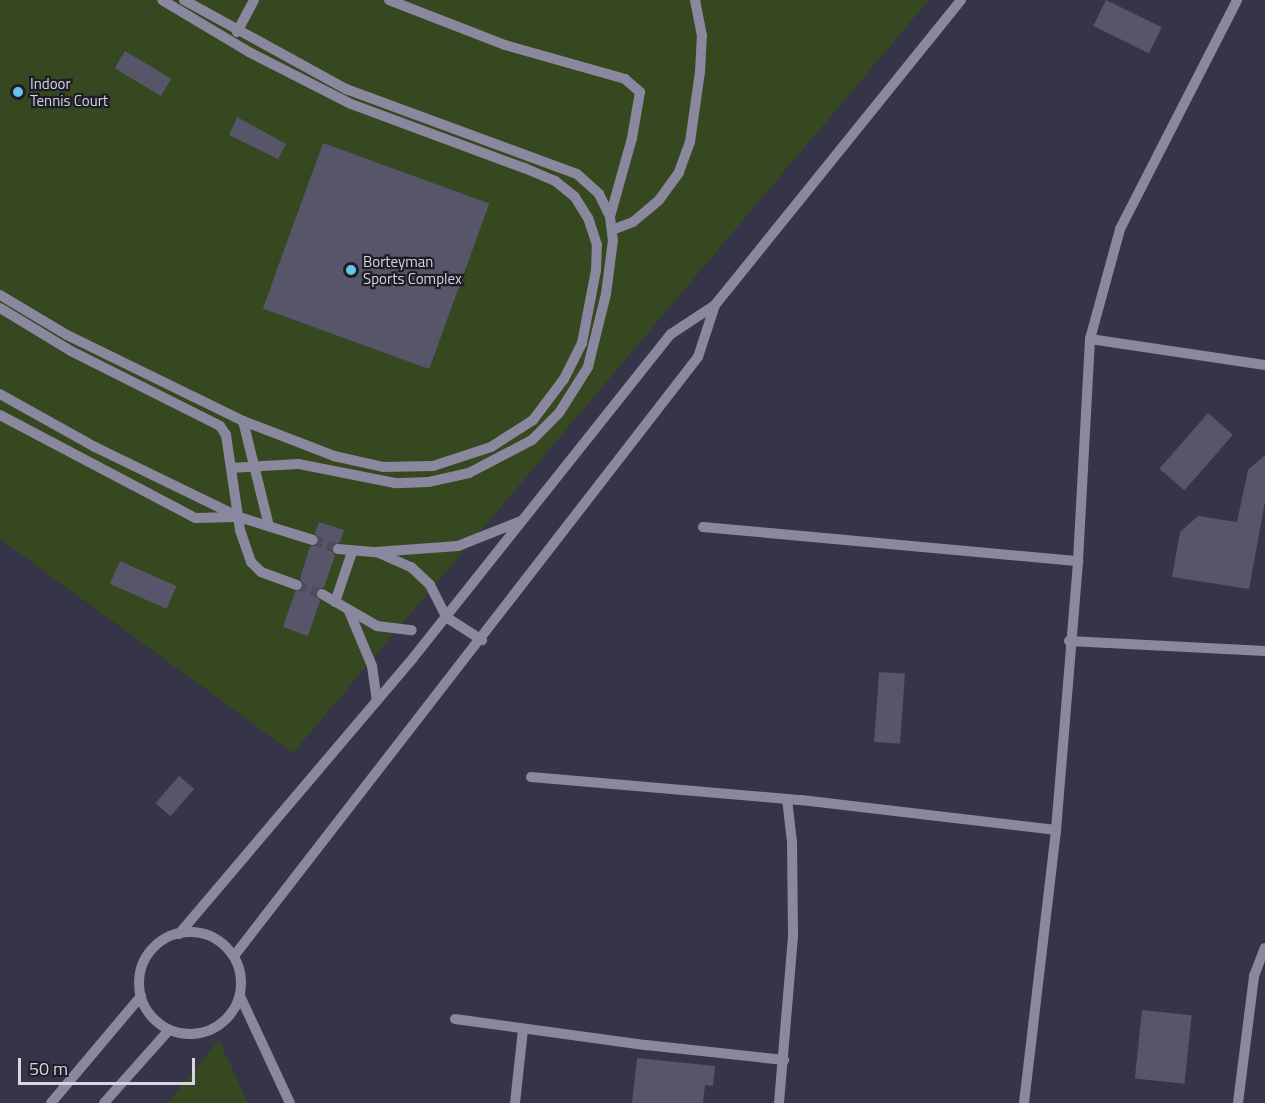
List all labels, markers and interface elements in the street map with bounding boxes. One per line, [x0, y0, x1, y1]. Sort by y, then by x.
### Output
place label: Indoor Tennis Court [30, 74, 108, 109]
marker: Indoor Tennis Court [11, 85, 25, 99]
place label: Borteyman Sports Complex [363, 252, 462, 287]
marker: Borteyman Sports Complex [344, 263, 358, 277]
scale bar [21, 1046, 198, 1084]
text: 50 m [29, 1055, 68, 1082]

